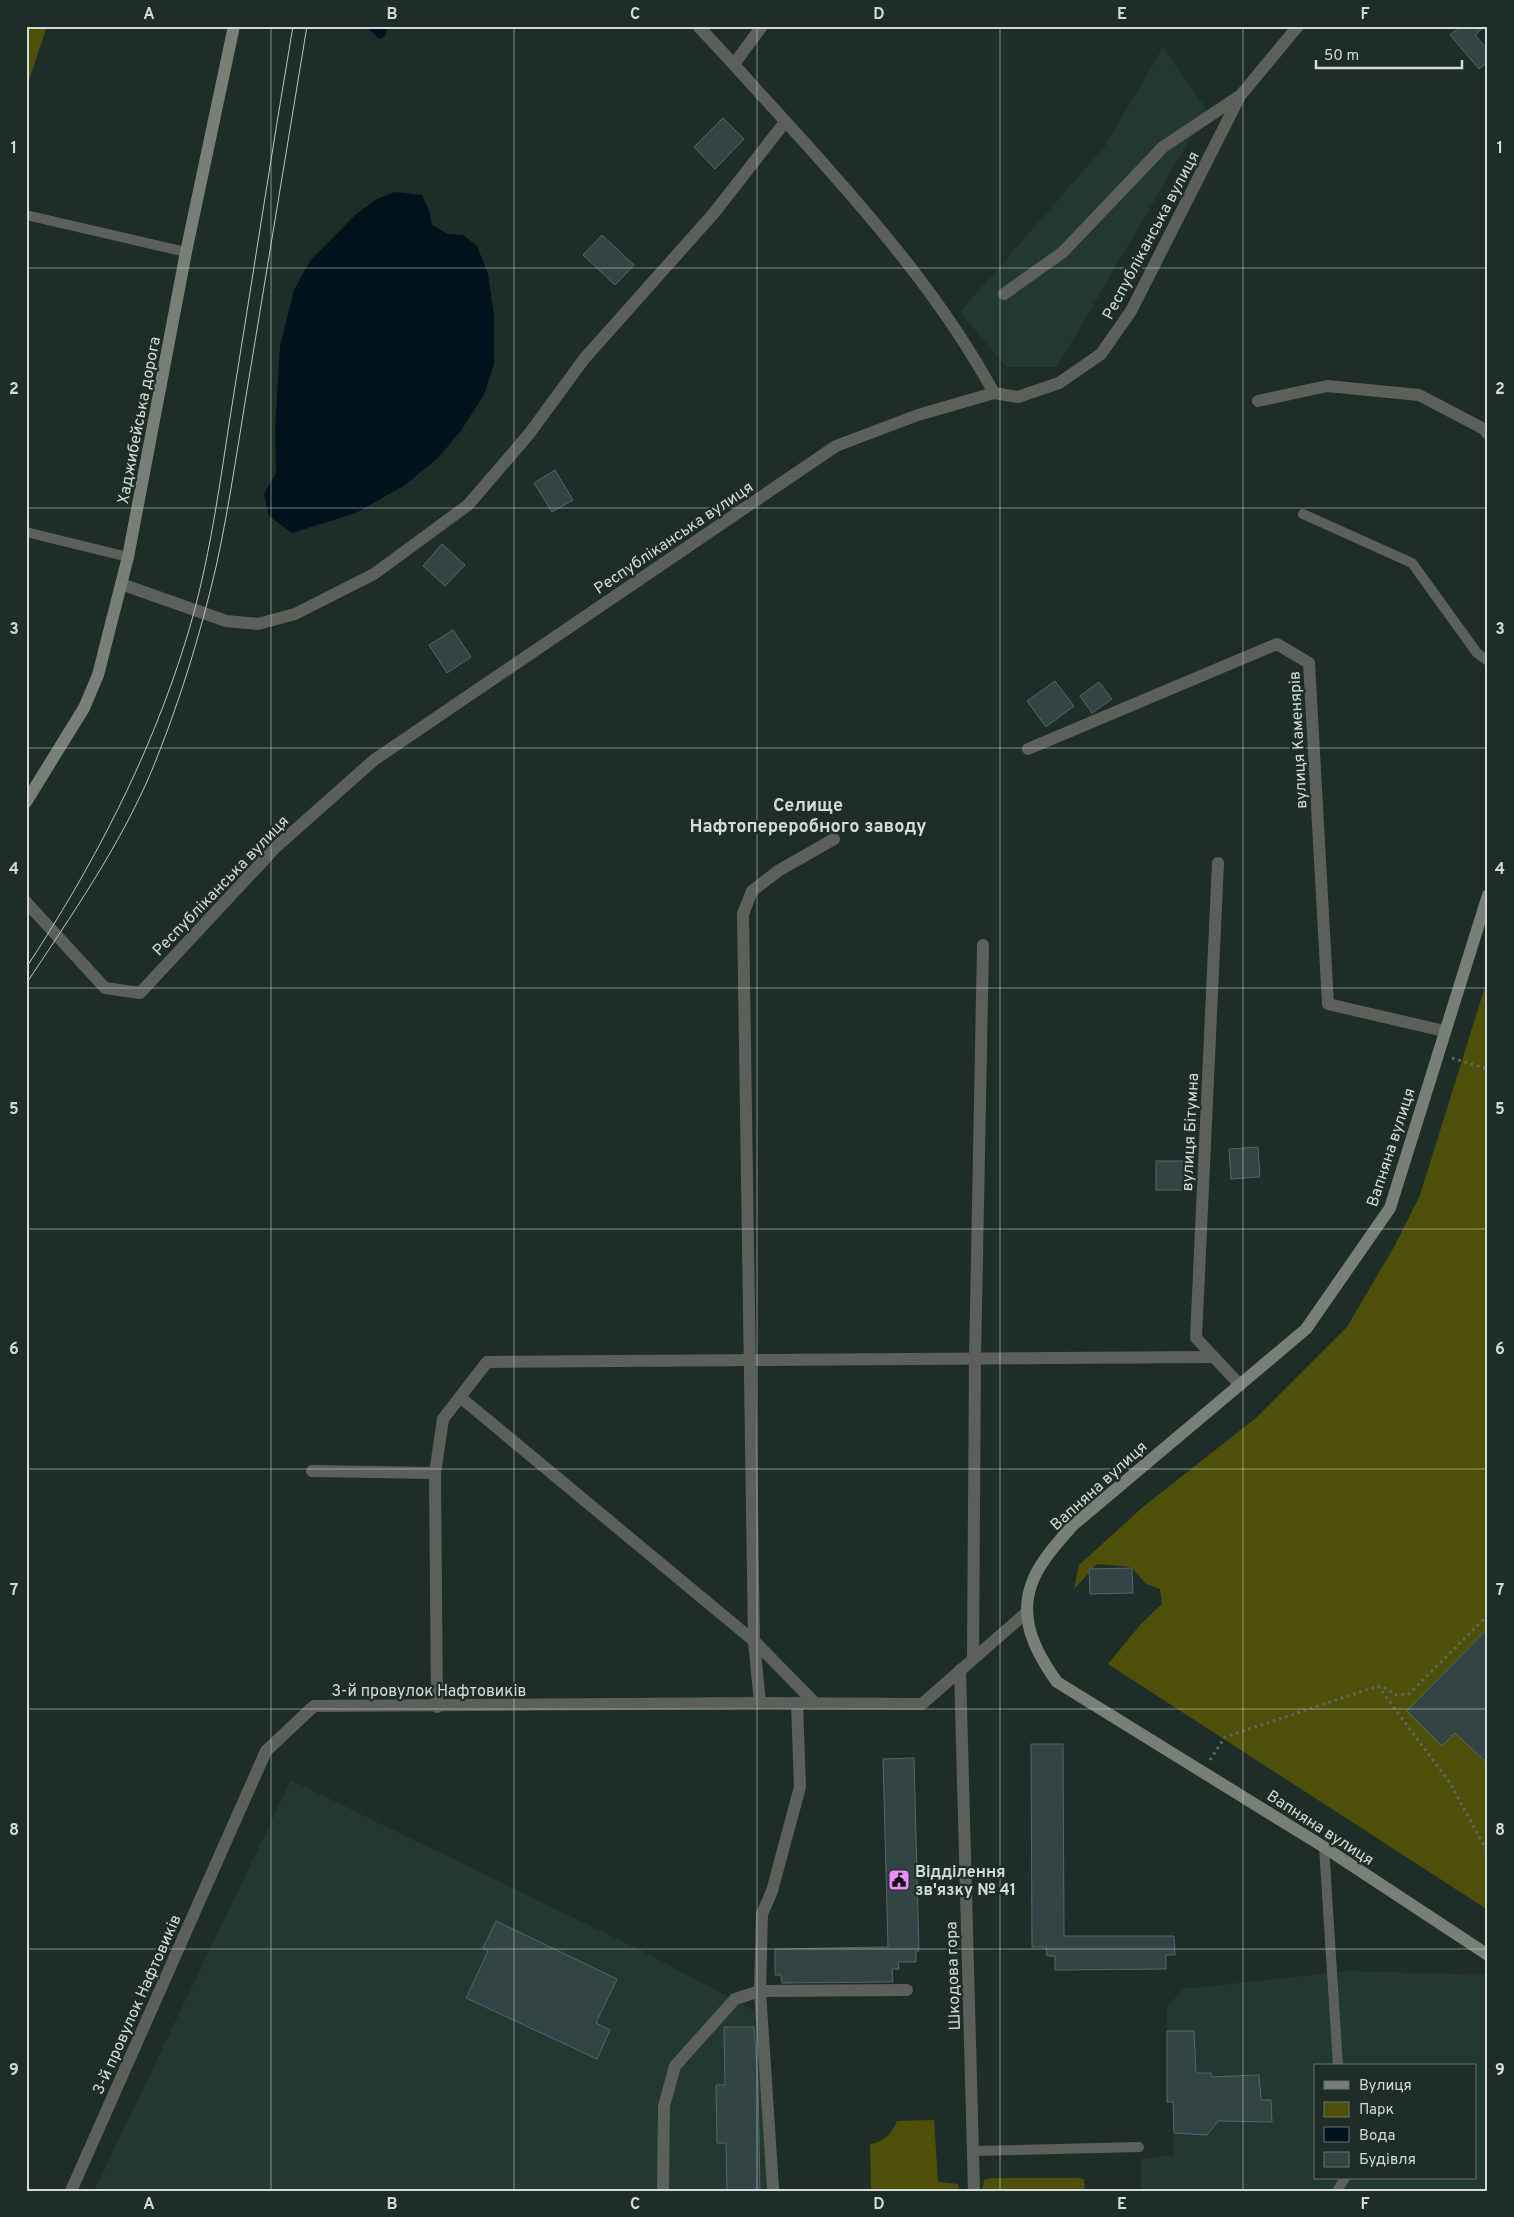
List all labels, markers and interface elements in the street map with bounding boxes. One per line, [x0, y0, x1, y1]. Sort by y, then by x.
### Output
text: A [143, 5, 155, 25]
text: B [386, 5, 398, 25]
text: C [630, 5, 640, 25]
text: D [873, 5, 885, 25]
text: E [1117, 5, 1127, 25]
text: F [1360, 5, 1370, 25]
scale bar [1316, 38, 1463, 70]
text: 50 m [1324, 47, 1359, 66]
text: 1 [11, 139, 17, 159]
text: 1 [1497, 139, 1503, 159]
street label: Республіканська вулиця [1099, 148, 1205, 324]
street label: Хаджибейська дорога [114, 335, 166, 506]
text: 2 [9, 380, 19, 400]
text: 2 [1495, 380, 1505, 400]
street label: Республіканська вулиця [591, 478, 758, 599]
text: 3 [9, 620, 19, 640]
text: 3 [1495, 620, 1505, 640]
street label: вулиця Каменярів [1285, 670, 1313, 809]
district label: Селище Нафтопереробного заводу [689, 795, 927, 839]
street label: Республіканська вулиця [149, 812, 294, 961]
text: 4 [9, 860, 19, 880]
text: 4 [1495, 860, 1505, 880]
street label: вулиця Бітумна [1178, 1072, 1204, 1192]
street label: Вапняна вулиця [1363, 1086, 1421, 1210]
text: 5 [9, 1100, 19, 1120]
text: 5 [1495, 1100, 1505, 1120]
text: 6 [9, 1340, 19, 1360]
text: 6 [1495, 1340, 1505, 1360]
street label: Вапняна вулиця [1047, 1438, 1152, 1535]
text: 7 [10, 1581, 18, 1601]
text: 7 [1496, 1581, 1504, 1601]
street label: 3-й провулок Нафтовиків [332, 1682, 526, 1702]
street label: Вапняна вулиця [1263, 1787, 1377, 1871]
text: 8 [9, 1821, 19, 1841]
text: 8 [1495, 1821, 1505, 1841]
place label: Відділення зв'язку № 41 [915, 1863, 1016, 1901]
public building icon: Відділення зв'язку № 41 [887, 1868, 911, 1892]
street label: 3-й провулок Нафтовиків [89, 1912, 187, 2098]
street label: Шкодова гора [942, 1921, 966, 2031]
text: 9 [9, 2061, 19, 2081]
text: 9 [1495, 2061, 1505, 2081]
legend [1314, 2064, 1476, 2180]
text: Вулиця [1359, 2077, 1412, 2096]
text: Парк [1359, 2101, 1394, 2120]
text: Вода [1359, 2127, 1395, 2146]
text: Будівля [1359, 2151, 1416, 2170]
text: A [143, 2195, 155, 2215]
text: B [386, 2195, 398, 2215]
text: C [630, 2195, 640, 2215]
text: D [873, 2195, 885, 2215]
text: E [1117, 2195, 1127, 2215]
text: F [1360, 2195, 1370, 2215]

